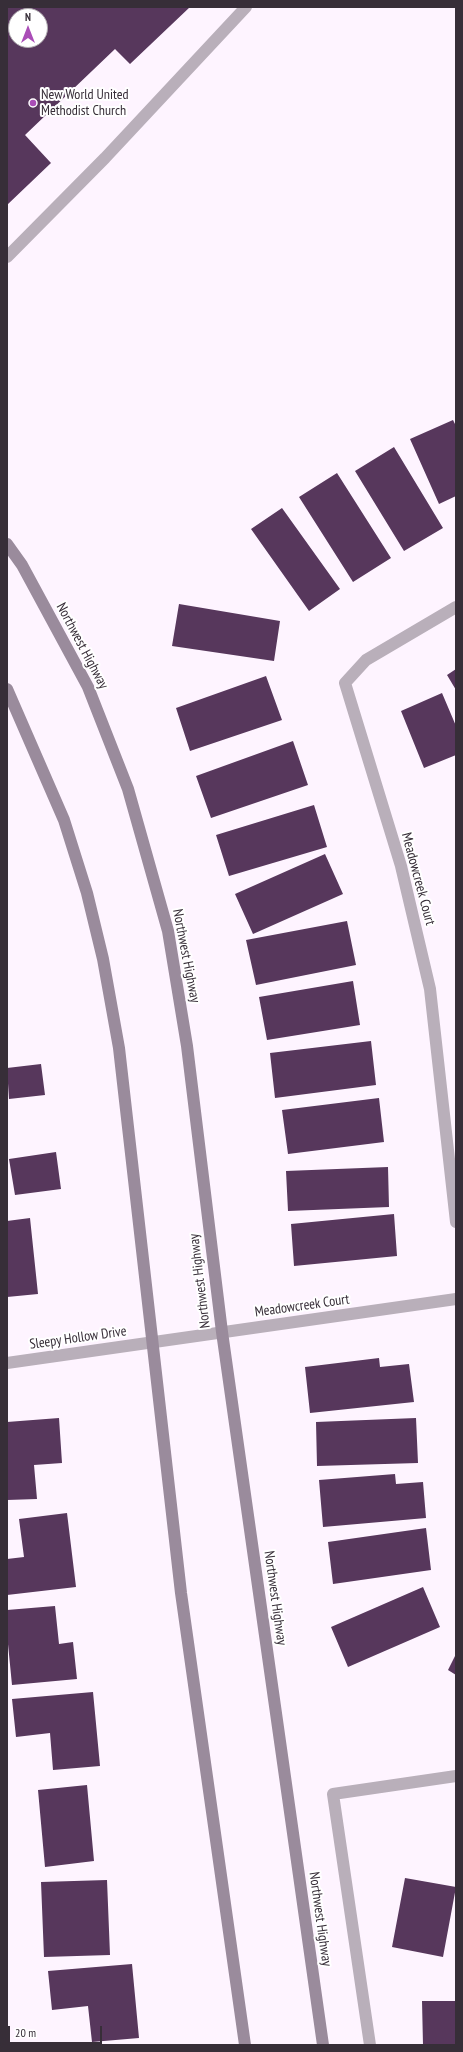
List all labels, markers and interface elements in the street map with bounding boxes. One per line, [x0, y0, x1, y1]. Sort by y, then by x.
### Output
north arrow [8, 8, 48, 48]
text: N [25, 10, 31, 24]
place label: New World United Methodist Church [41, 87, 129, 120]
marker: New World United Methodist Church [28, 98, 38, 108]
street label: Northwest Highway [52, 600, 112, 692]
street label: Meadowcreek Court [398, 831, 438, 927]
street label: Northwest Highway [169, 908, 203, 1004]
street label: Northwest Highway [186, 1233, 214, 1329]
street label: Meadowcreek Court [254, 1291, 350, 1321]
street label: Sleepy Hollow Drive [29, 1323, 127, 1353]
street label: Northwest Highway [260, 1550, 290, 1646]
street label: Northwest Highway [305, 1871, 335, 1967]
scale bar [10, 2018, 104, 2044]
text: 20 m [15, 2025, 36, 2040]

